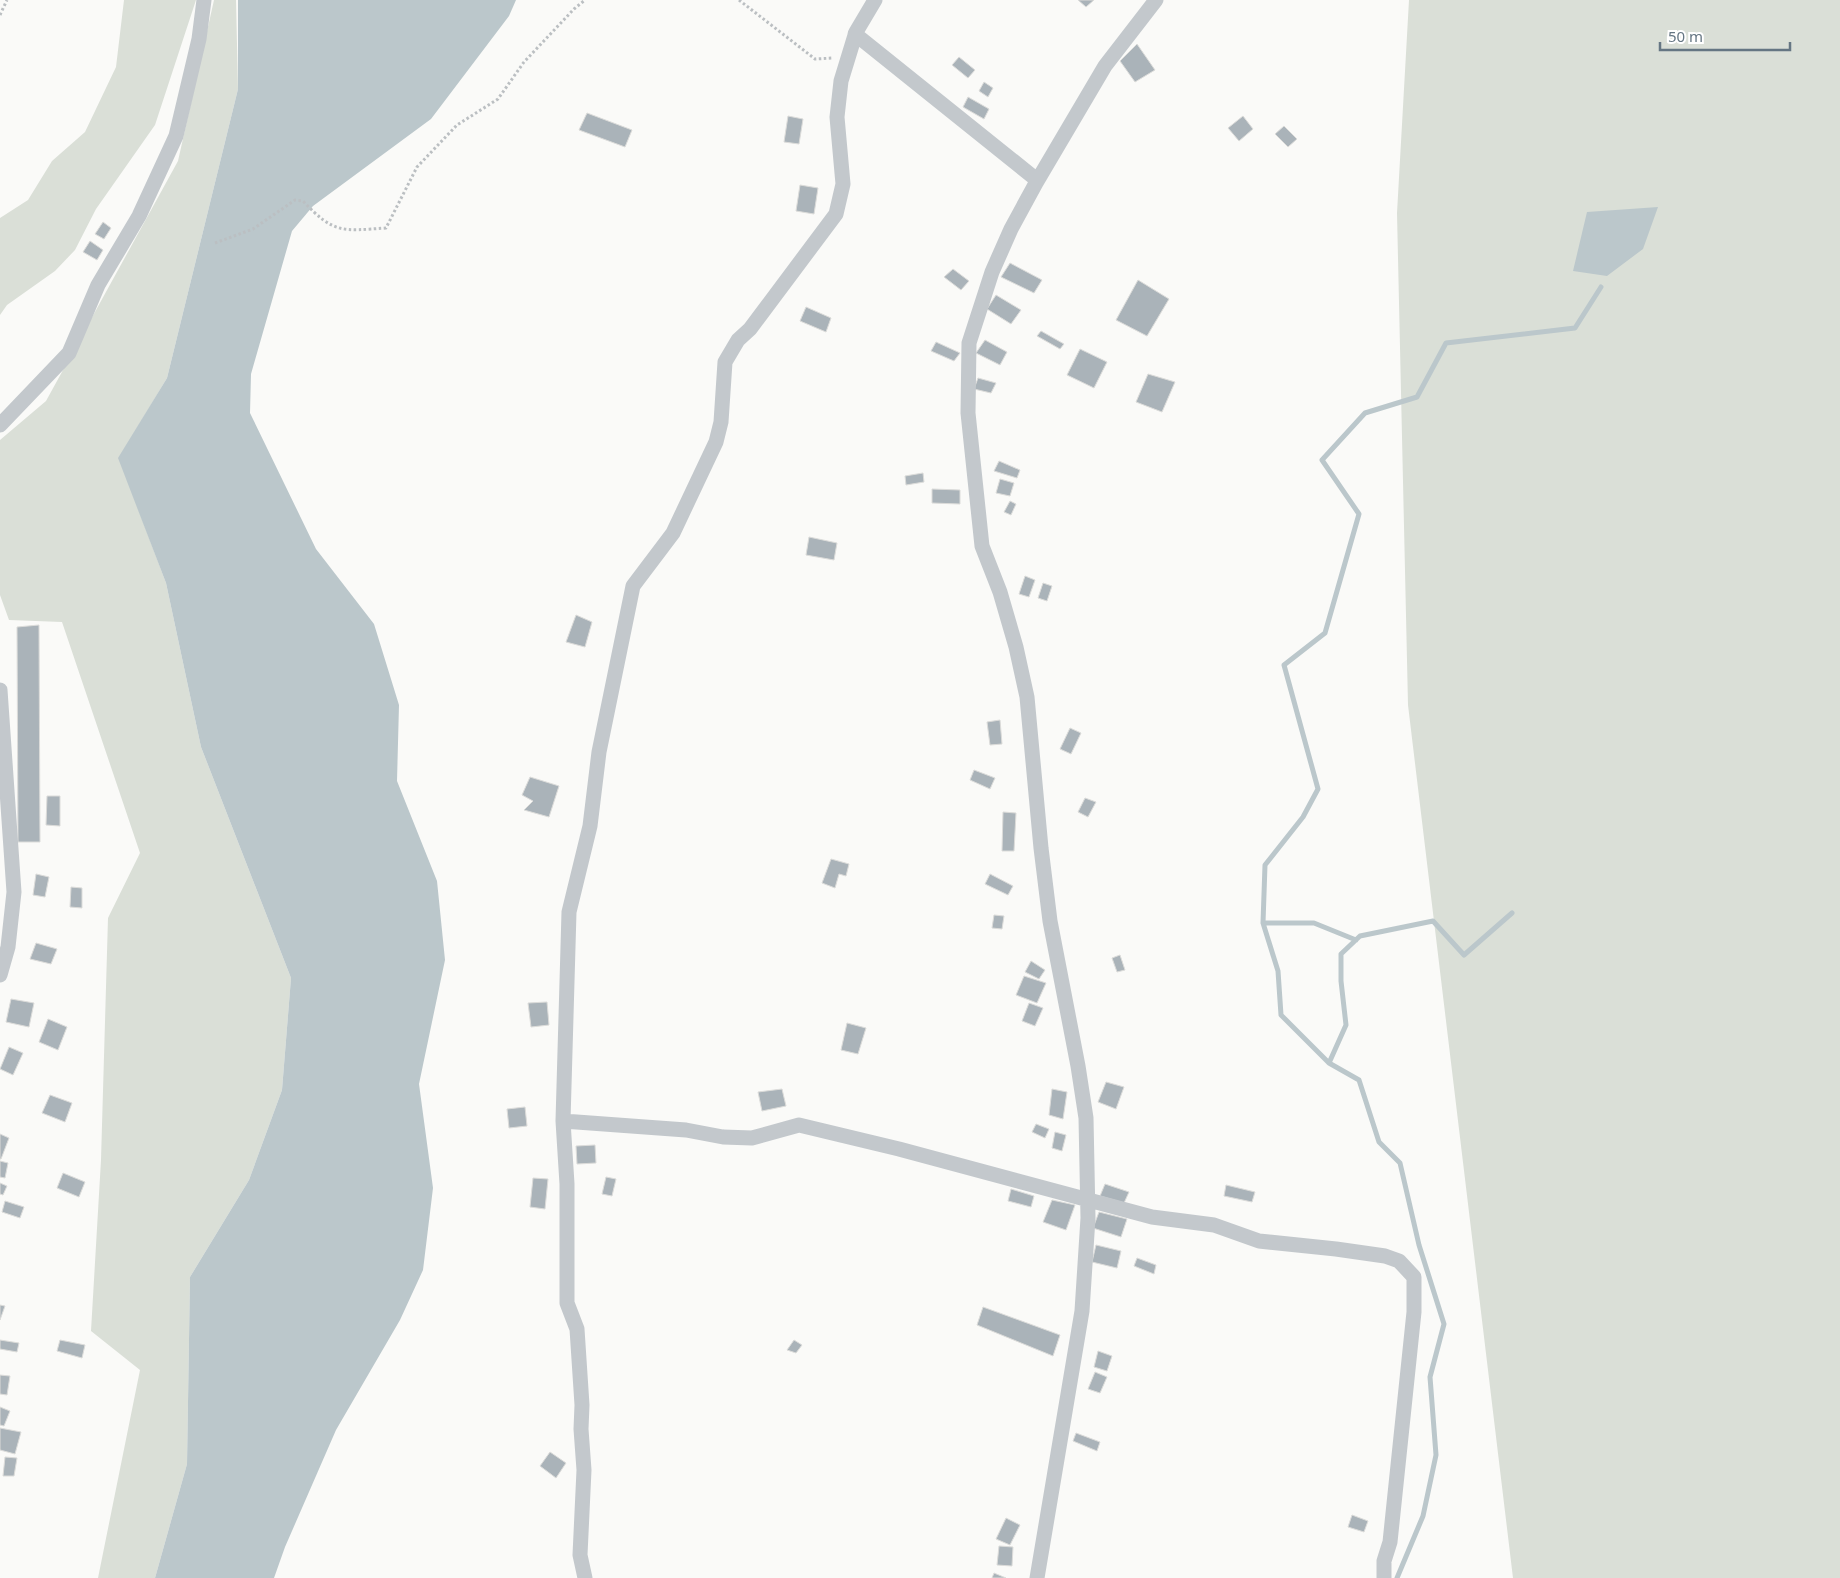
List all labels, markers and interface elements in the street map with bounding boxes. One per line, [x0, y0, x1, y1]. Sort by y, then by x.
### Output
scale bar [1660, 20, 1790, 52]
text: 50 m [1668, 26, 1703, 46]

